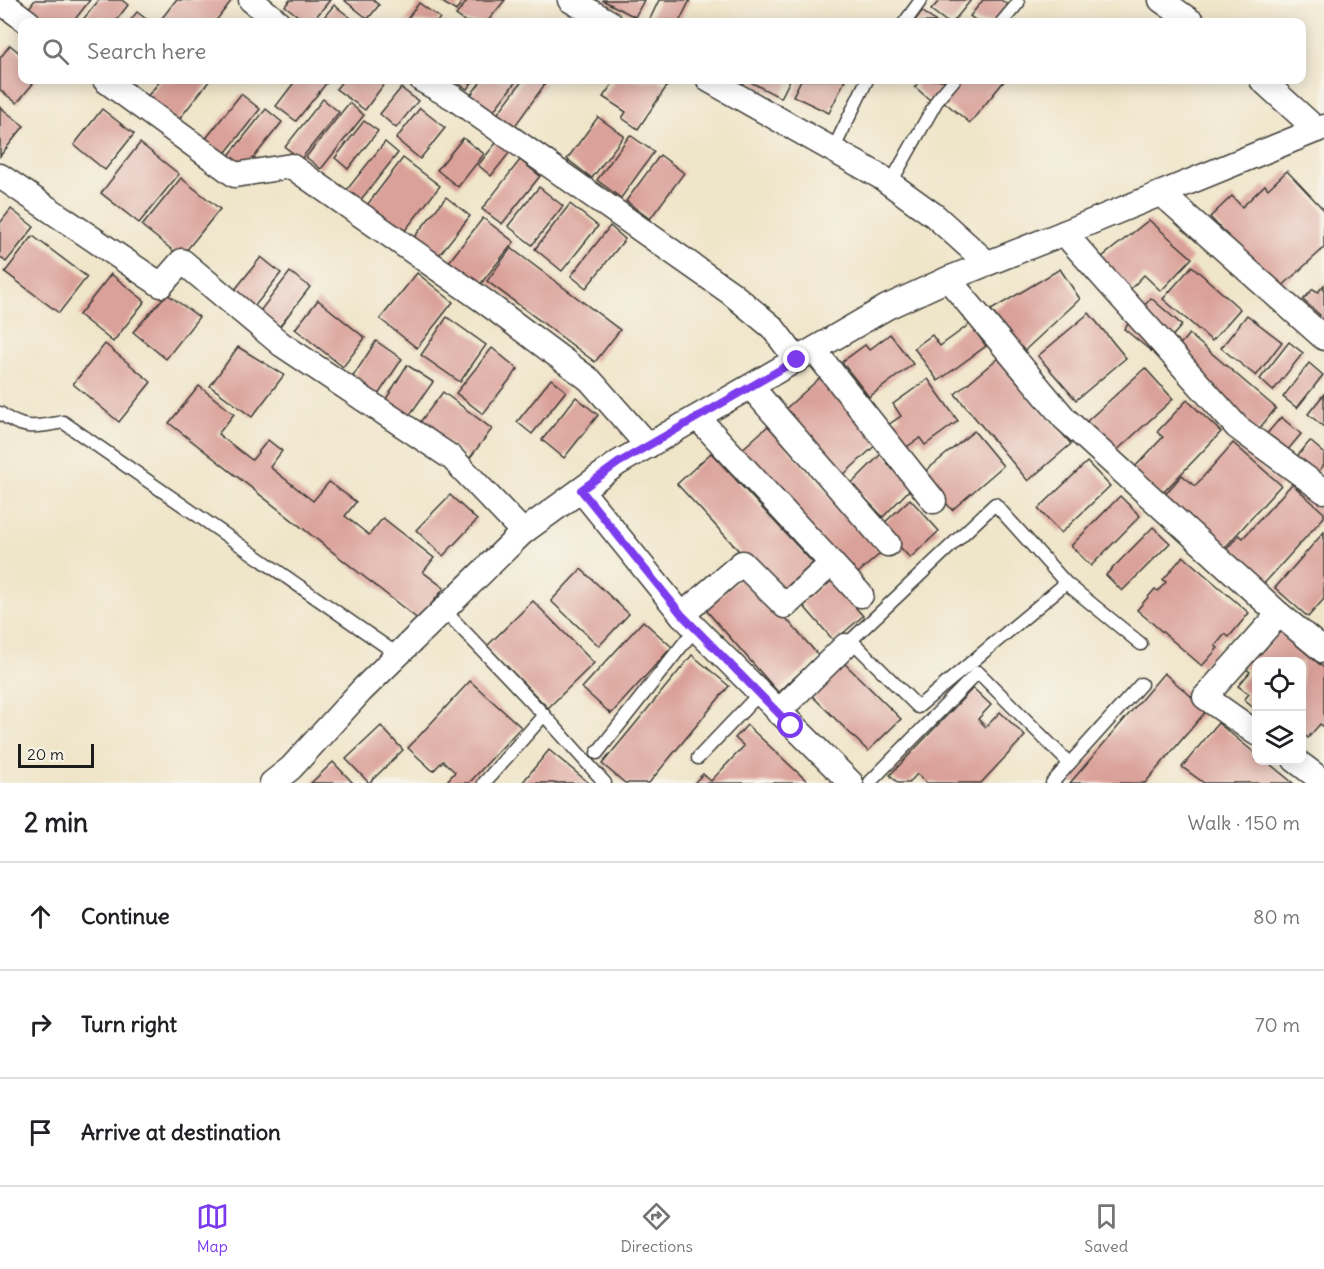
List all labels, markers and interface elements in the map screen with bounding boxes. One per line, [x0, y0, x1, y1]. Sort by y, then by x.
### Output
search box [18, 18, 1306, 84]
icon: search [39, 35, 72, 68]
text: Search here [87, 37, 206, 65]
route end [783, 346, 809, 372]
map controls [1252, 657, 1306, 765]
button: locate [1252, 657, 1306, 711]
button: layers [1252, 711, 1306, 765]
route start [777, 712, 803, 738]
scale bar [18, 741, 94, 768]
text: 20 m [27, 744, 64, 764]
text: 2 min [24, 806, 88, 839]
text: Walk · 150 m [1188, 810, 1300, 835]
icon: ahead [24, 900, 57, 933]
text: Continue [81, 902, 170, 930]
text: 80 m [1253, 904, 1300, 929]
icon: right [24, 1008, 57, 1041]
text: Turn right [81, 1010, 177, 1038]
text: 70 m [1255, 1012, 1300, 1037]
icon: arrive [24, 1116, 57, 1149]
text: Arrive at destination [81, 1118, 281, 1146]
tab: Map [196, 1200, 229, 1256]
tab: Directions [620, 1200, 693, 1256]
tab: Saved [1084, 1200, 1128, 1256]

